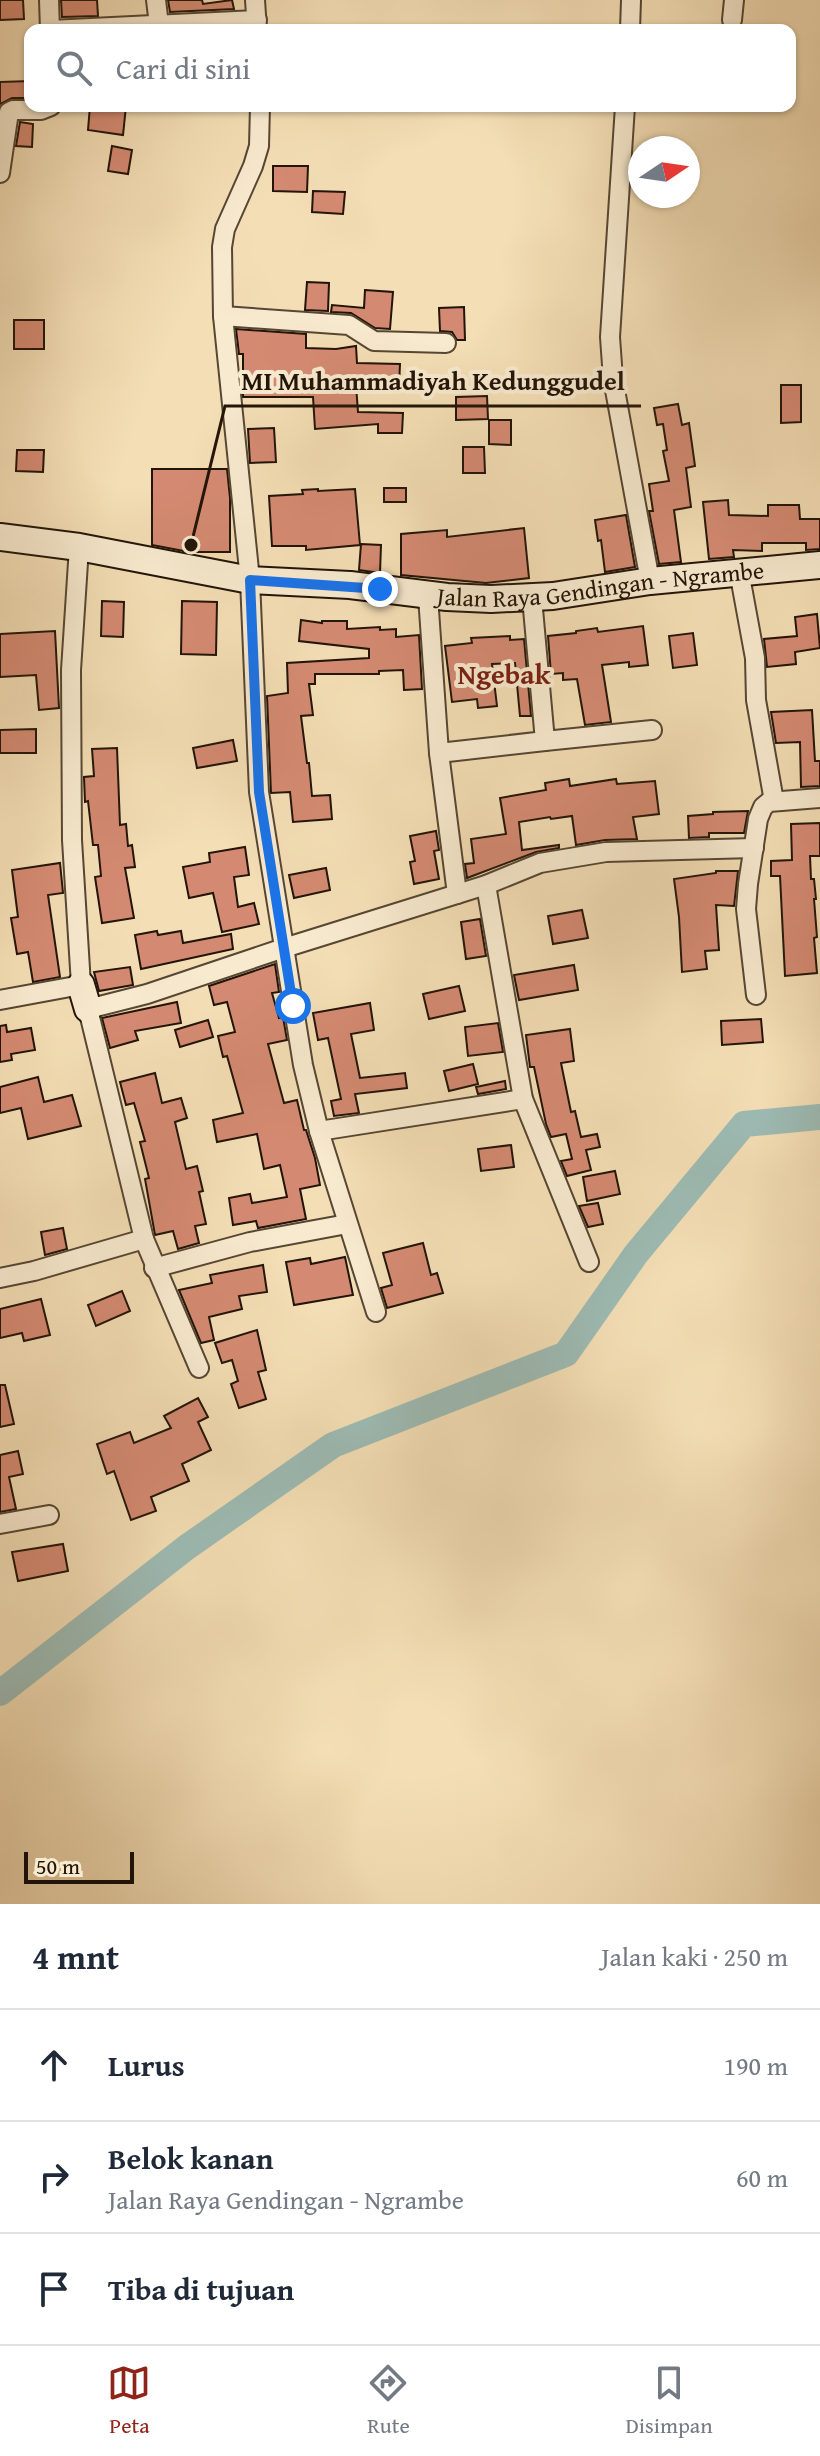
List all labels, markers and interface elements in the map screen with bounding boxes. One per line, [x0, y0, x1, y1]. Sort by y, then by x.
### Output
search box [24, 24, 796, 112]
icon: search [52, 46, 96, 90]
text: Cari di sini [116, 46, 251, 90]
north arrow [628, 136, 700, 208]
callout: MI Muhammadiyah Kedunggudel [225, 356, 641, 406]
text: MI Muhammadiyah Kedunggudel [241, 361, 625, 400]
street label: Jalan Raya Gendingan - Ngrambe [432, 552, 766, 616]
route end [362, 571, 398, 607]
district label: Ngebak [458, 653, 551, 694]
route start [275, 988, 311, 1024]
scale bar [24, 1848, 134, 1884]
text: 50 m [36, 1850, 80, 1882]
text: 4 mnt [32, 1932, 119, 1981]
text: Jalan kaki · 250 m [601, 1937, 788, 1976]
icon: ahead [32, 2043, 76, 2087]
text: Lurus [108, 2043, 185, 2087]
text: 190 m [723, 2046, 788, 2085]
text: Belok kanan [108, 2136, 273, 2180]
icon: right [32, 2155, 76, 2199]
text: 60 m [736, 2158, 788, 2197]
text: Jalan Raya Gendingan - Ngrambe [108, 2180, 464, 2219]
icon: arrive [32, 2267, 76, 2311]
text: Tiba di tujuan [108, 2267, 294, 2311]
tab: Peta [107, 2361, 151, 2441]
tab: Rute [366, 2361, 410, 2441]
tab: Disimpan [625, 2361, 713, 2441]

